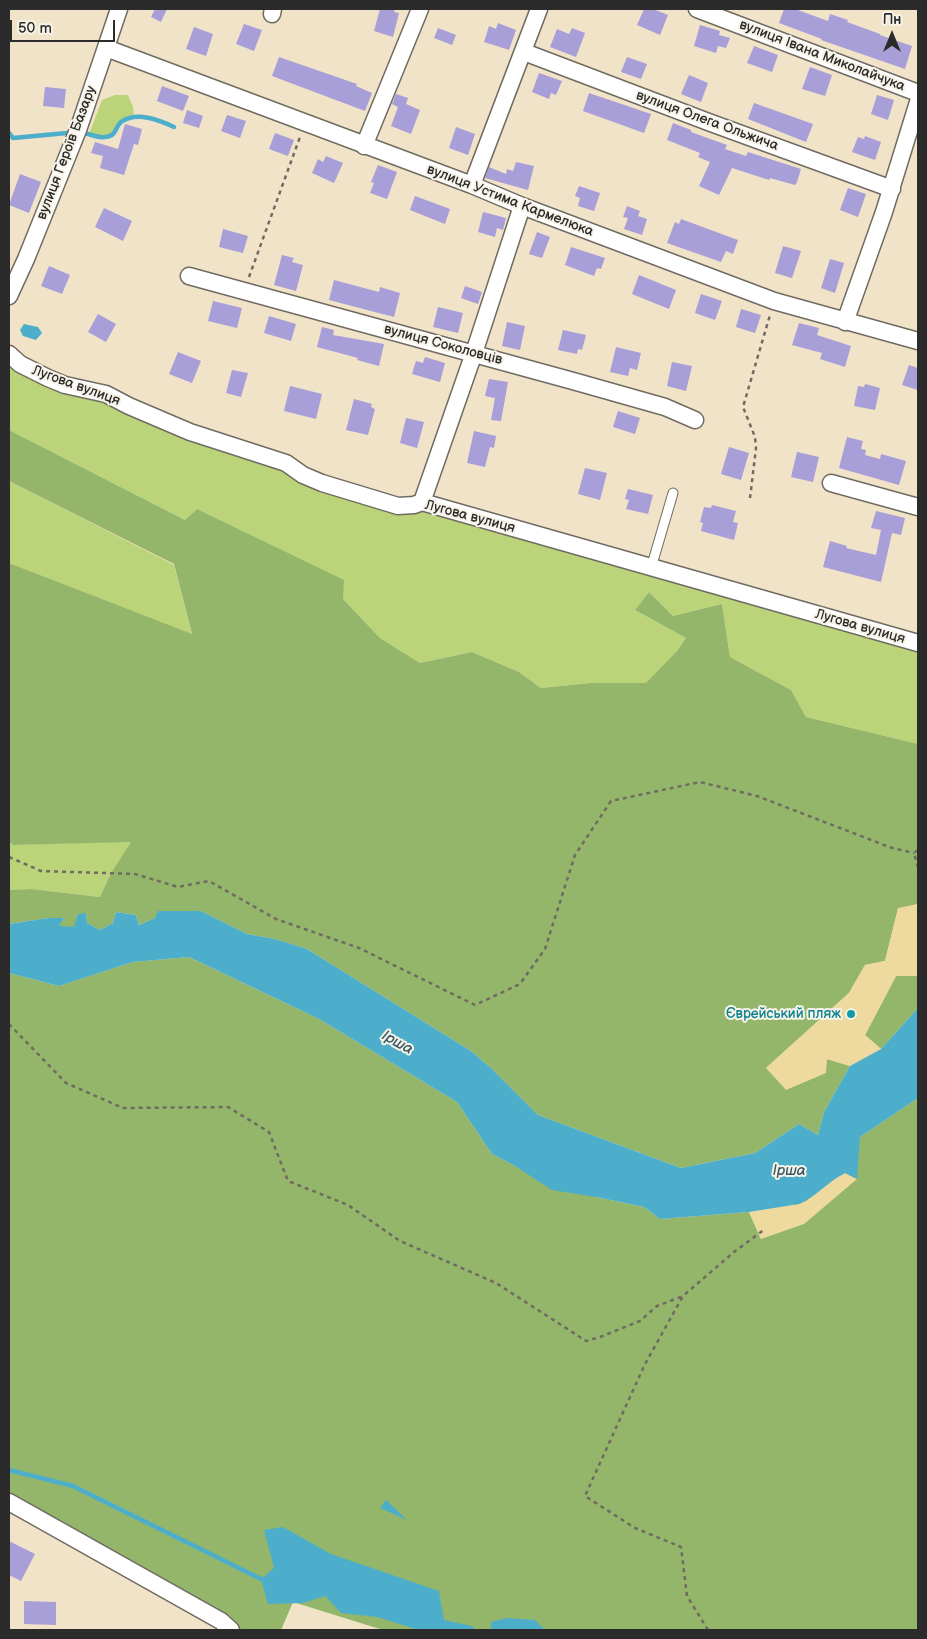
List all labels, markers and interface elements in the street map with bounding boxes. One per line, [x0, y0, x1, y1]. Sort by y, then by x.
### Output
scale bar [12, 10, 118, 42]
north arrow [867, 10, 917, 60]
text: Пн [883, 11, 901, 28]
street label: вулиця Івана Миколайчука [737, 17, 907, 95]
text: 50 m [18, 19, 52, 38]
street label: вулиця Героїв Базару [34, 84, 100, 222]
street label: вулиця Олега Ольжича [633, 87, 781, 155]
street label: вулиця Устима Кармелюка [424, 161, 596, 241]
street label: вулиця Соколовців [382, 321, 504, 369]
street label: Лугова вулиця [30, 362, 122, 410]
street label: Лугова вулиця [423, 497, 517, 537]
street label: Лугова вулиця [813, 606, 907, 648]
place label: Єврейський пляж [726, 1006, 841, 1022]
marker: Єврейський пляж [845, 1008, 857, 1020]
water label: Ірша [378, 1027, 416, 1059]
water label: Ірша [772, 1162, 806, 1180]

